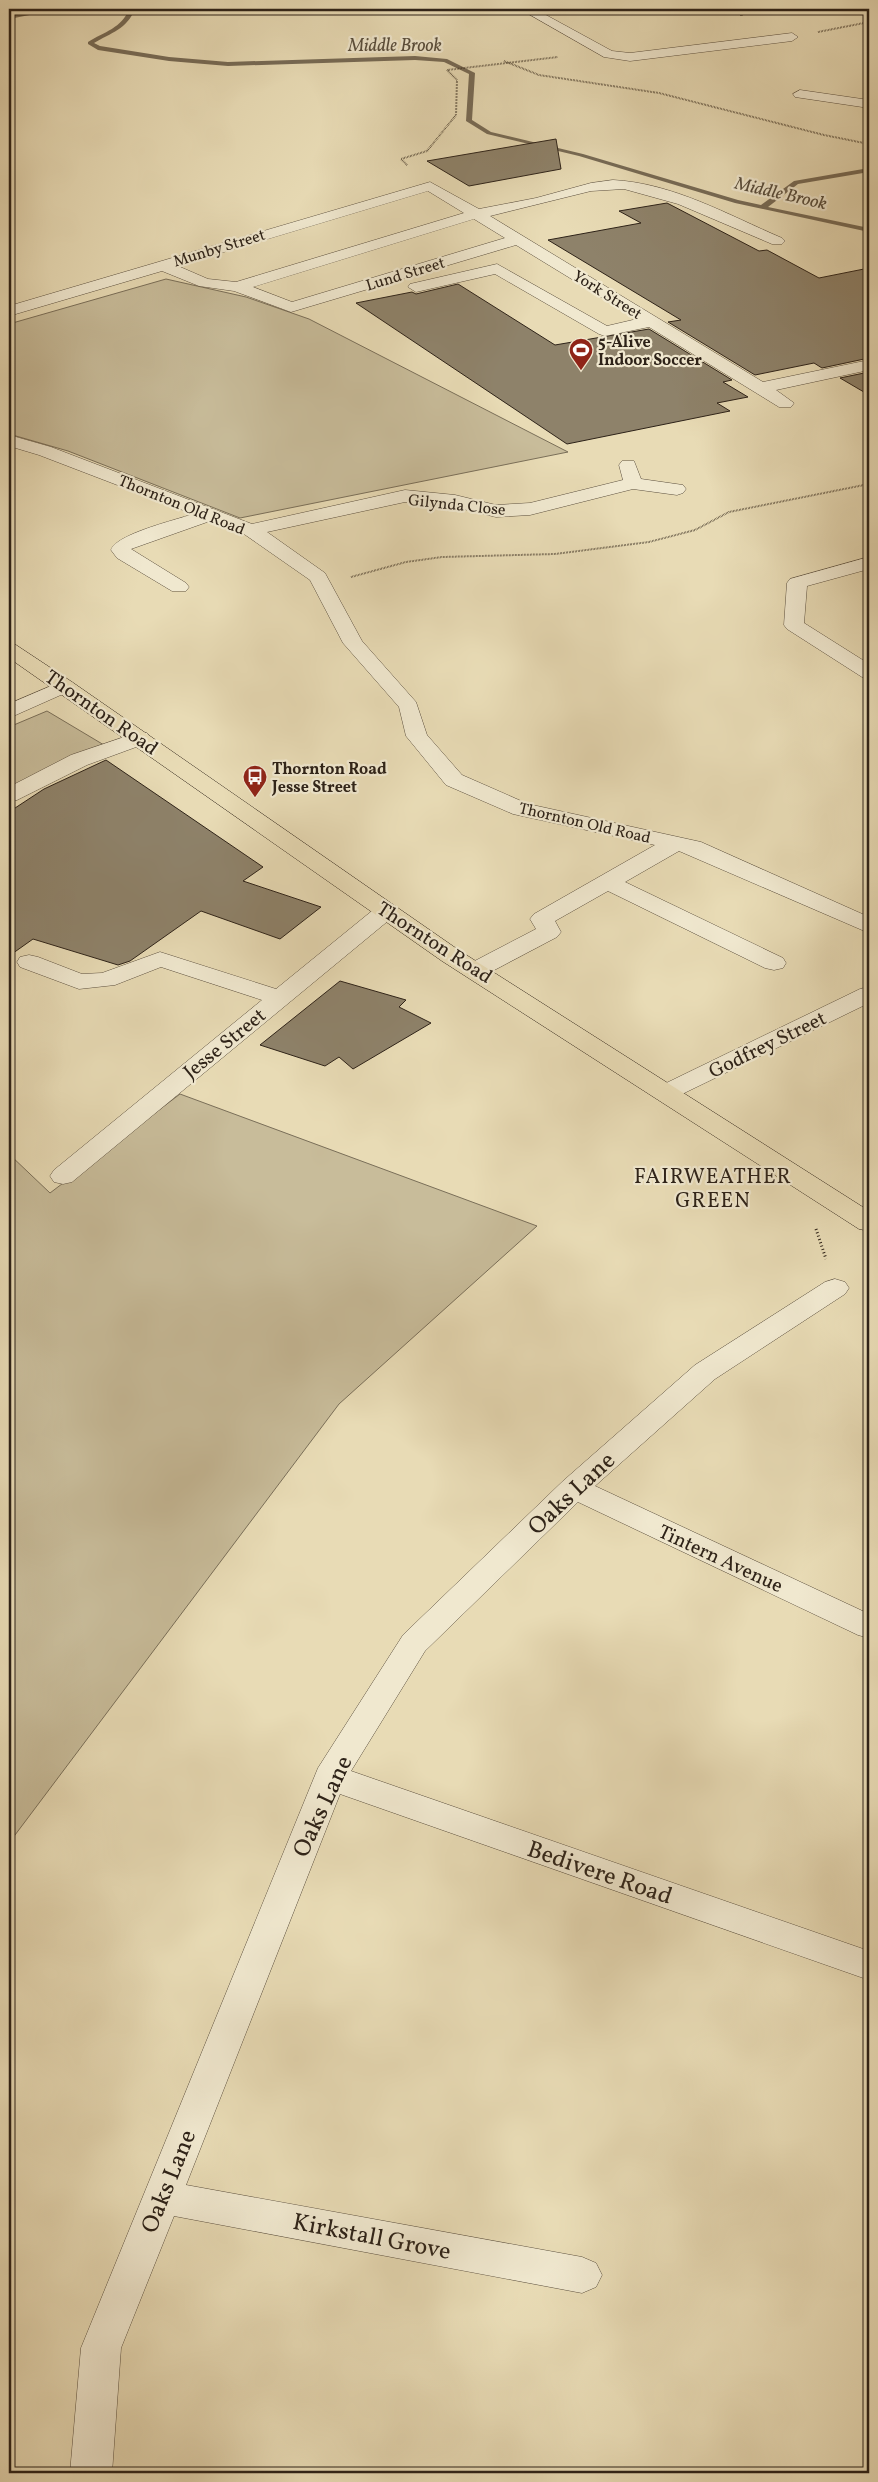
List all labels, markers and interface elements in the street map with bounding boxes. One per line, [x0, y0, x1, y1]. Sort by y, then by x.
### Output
water label: Middle Brook [347, 34, 442, 59]
water label: Middle Brook [731, 172, 829, 217]
street label: Munby Street [171, 224, 269, 273]
street label: Lund Street [363, 252, 448, 297]
street label: York Street [568, 266, 646, 326]
place label: 5-Alive Indoor Soccer [598, 332, 702, 372]
sports icon: 5-Alive Indoor Soccer [568, 337, 594, 371]
street label: Thornton Old Road [115, 470, 248, 541]
street label: Gilynda Close [407, 490, 507, 522]
street label: Thornton Road [38, 664, 163, 763]
place label: Thornton Road Jesse Street [271, 759, 387, 799]
bus stop icon: Thornton Road Jesse Street [242, 764, 268, 798]
street label: Thornton Old Road [516, 798, 653, 850]
street label: Thornton Road [371, 896, 497, 992]
street label: Jesse Street [178, 1002, 273, 1087]
street label: Godfrey Street [704, 1005, 831, 1086]
district label: FAIRWEATHER GREEN [634, 1163, 792, 1216]
street label: Oaks Lane [521, 1445, 624, 1544]
street label: Tintern Avenue [653, 1519, 787, 1601]
street label: Oaks Lane [285, 1750, 362, 1863]
street label: Bedivere Road [522, 1833, 676, 1915]
street label: Oaks Lane [134, 2125, 206, 2239]
street label: Kirkstall Grove [290, 2206, 454, 2270]

